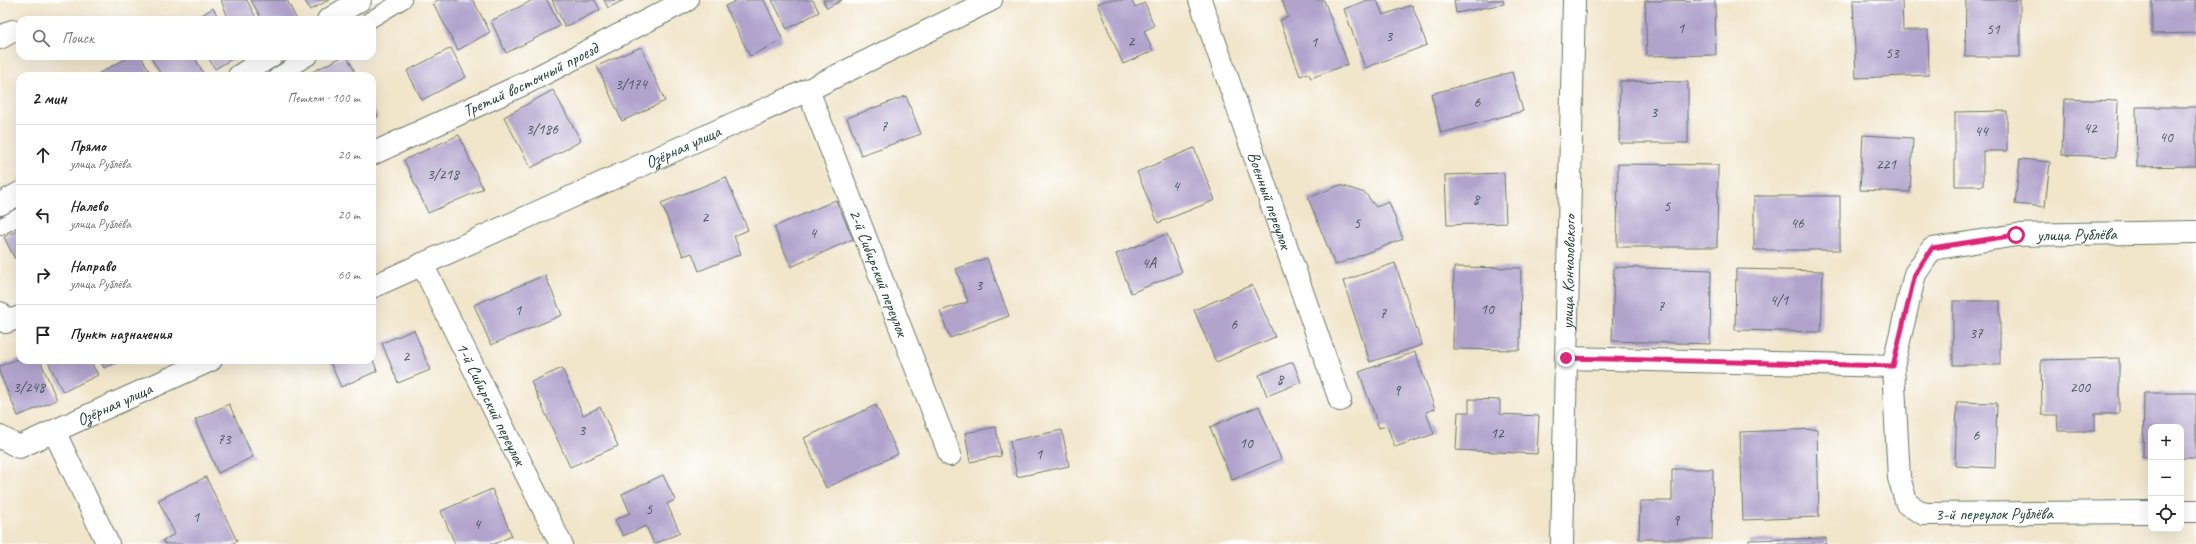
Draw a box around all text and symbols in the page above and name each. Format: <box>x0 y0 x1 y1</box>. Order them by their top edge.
search box <box>16 16 376 60</box>
house number: 1 <box>1678 19 1686 38</box>
house number: 51 <box>1986 20 2001 39</box>
icon: search <box>30 27 52 49</box>
house number: 3 <box>1386 27 1394 46</box>
text: Поиск <box>62 29 94 48</box>
house number: 2 <box>1128 32 1136 51</box>
house number: 1 <box>1311 33 1319 52</box>
street label: Третий восточный проезд <box>460 37 603 122</box>
house number: 53 <box>1885 44 1900 63</box>
house number: 3/174 <box>615 75 648 94</box>
text: 2 мин <box>32 88 67 109</box>
text: Пешком · 100 m <box>287 90 360 106</box>
house number: 6 <box>1474 93 1482 112</box>
house number: 3 <box>1651 103 1659 122</box>
house number: 7 <box>881 117 889 136</box>
house number: 42 <box>2083 119 2098 138</box>
house number: 3/186 <box>526 120 559 139</box>
street label: Озёрная улица <box>642 120 725 173</box>
house number: 44 <box>1974 122 1989 141</box>
house number: 40 <box>2159 128 2174 147</box>
text: Прямо <box>70 137 106 156</box>
icon: ahead <box>32 144 54 166</box>
text: 20 m <box>338 147 360 163</box>
street label: Военный переулок <box>1243 149 1297 253</box>
house number: 221 <box>1876 155 1897 174</box>
text: улица Рублёва <box>70 156 131 172</box>
house number: 3/218 <box>427 165 460 184</box>
house number: 4 <box>1173 177 1181 196</box>
house number: 8 <box>1473 190 1481 209</box>
text: Налево <box>70 197 108 216</box>
house number: 5 <box>1664 197 1672 216</box>
icon: left <box>32 204 54 226</box>
street label: 2-й Сибирский переулок <box>844 206 913 341</box>
text: 20 m <box>338 207 360 223</box>
house number: 2 <box>702 208 710 227</box>
street label: улица Кончаловского <box>1557 212 1580 331</box>
house number: 5 <box>1354 214 1362 233</box>
house number: 46 <box>1790 214 1805 233</box>
text: улица Рублёва <box>70 216 131 232</box>
street label: улица Рублёва <box>2036 223 2119 246</box>
house number: 4 <box>810 224 818 243</box>
route start <box>2007 226 2025 244</box>
house number: 4А <box>1142 254 1158 273</box>
text: Направо <box>70 257 116 276</box>
icon: right <box>32 264 54 286</box>
text: 60 m <box>338 267 360 283</box>
text: улица Рублёва <box>70 276 131 292</box>
house number: 3 <box>976 276 984 295</box>
house number: 4/1 <box>1770 291 1789 310</box>
house number: 7 <box>1658 297 1666 316</box>
house number: 10 <box>1480 300 1495 319</box>
house number: 1 <box>515 301 523 320</box>
house number: 7 <box>1380 304 1388 323</box>
house number: 6 <box>1231 315 1239 334</box>
icon: arrive <box>32 324 54 346</box>
house number: 37 <box>1969 324 1984 343</box>
text: Пункт назначения <box>70 325 172 344</box>
street label: 1-й Сибирский переулок <box>452 339 531 471</box>
house number: 2 <box>403 347 411 366</box>
route end <box>1557 349 1575 367</box>
house number: 8 <box>1277 370 1285 389</box>
house number: 3/248 <box>13 378 46 397</box>
street label: Озёрная улица <box>74 378 156 430</box>
house number: 200 <box>2070 378 2091 397</box>
house number: 9 <box>1394 381 1402 400</box>
house number: 3 <box>579 421 587 440</box>
house number: 12 <box>1490 424 1505 443</box>
map controls <box>2148 424 2184 532</box>
button: + <box>2148 424 2184 460</box>
house number: 6 <box>1973 426 1981 445</box>
house number: 73 <box>217 430 232 449</box>
house number: 10 <box>1239 434 1254 453</box>
house number: 1 <box>1036 445 1044 464</box>
button: − <box>2148 460 2184 496</box>
button: locate <box>2148 496 2184 532</box>
house number: 5 <box>646 500 654 519</box>
street label: 3-й переулок Рублёва <box>1935 503 2054 525</box>
house number: 1 <box>193 508 201 527</box>
house number: 9 <box>1673 511 1681 530</box>
house number: 4 <box>474 515 482 534</box>

